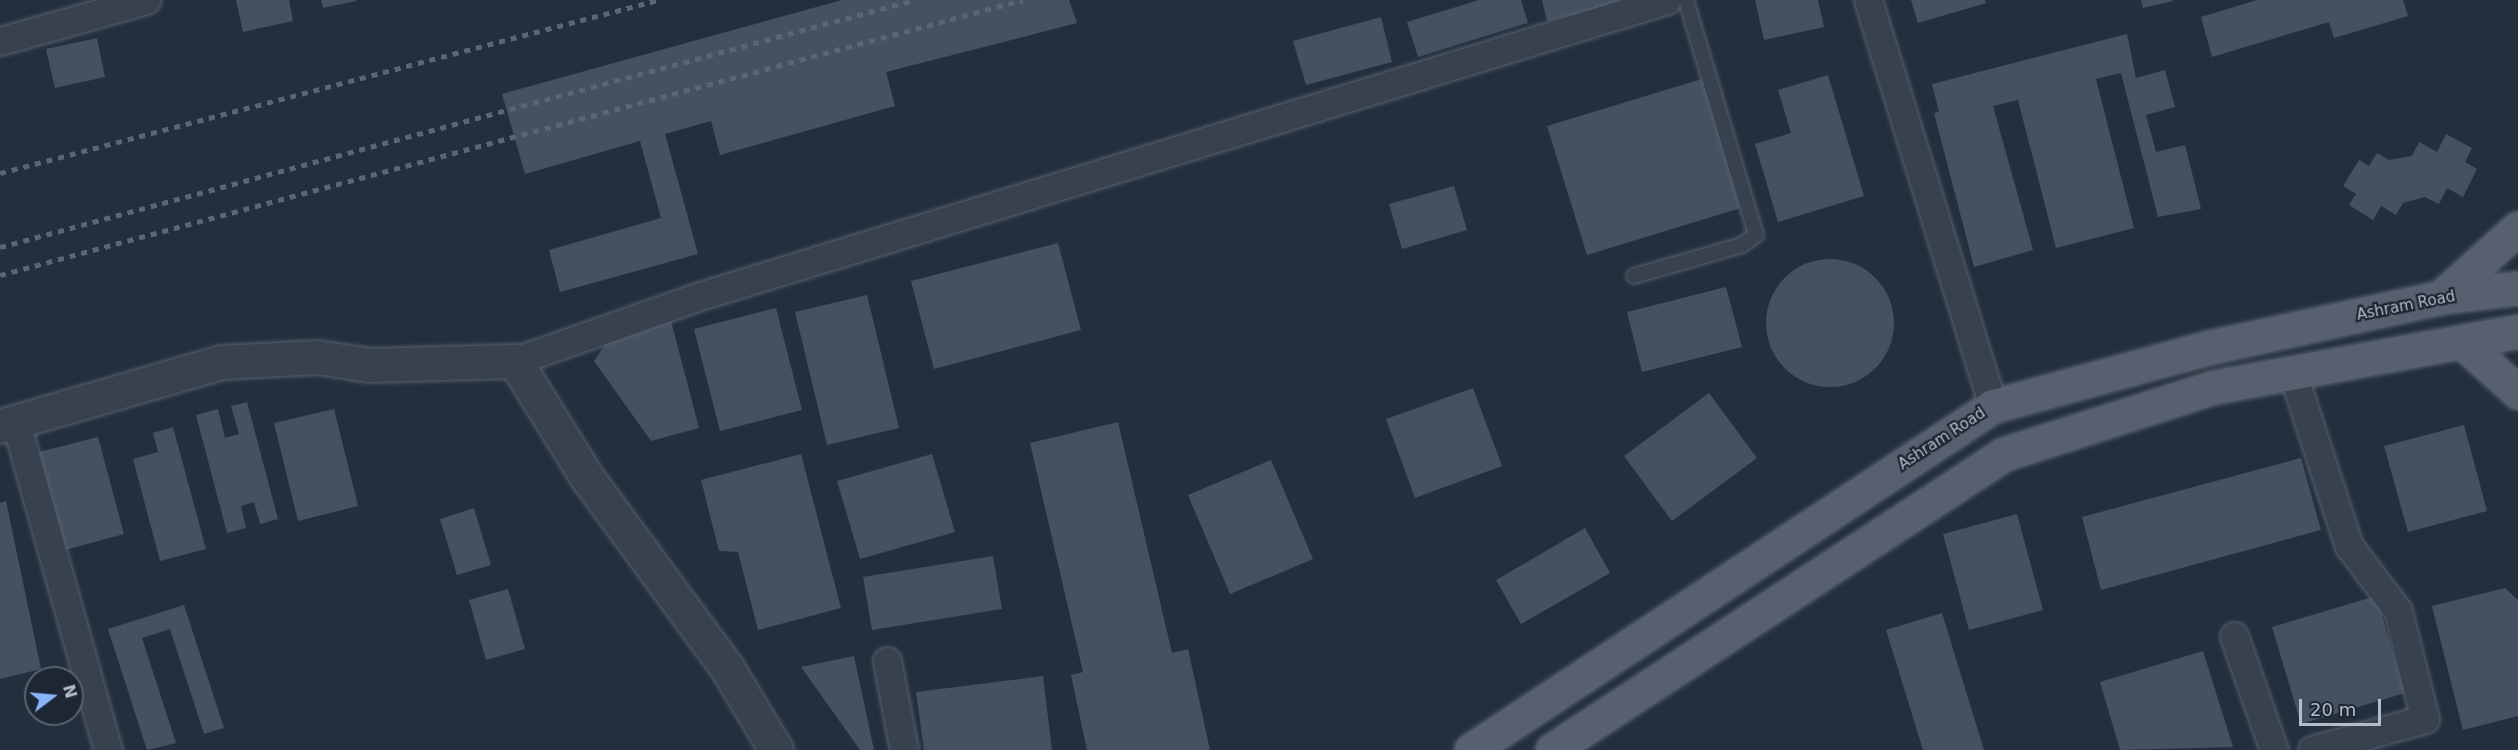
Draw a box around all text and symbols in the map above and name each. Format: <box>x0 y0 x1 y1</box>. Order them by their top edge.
street label: Ashram Road <box>2355 288 2457 324</box>
street label: Ashram Road <box>1895 404 1989 474</box>
north arrow <box>24 666 84 726</box>
text: N <box>59 682 81 700</box>
scale bar <box>2302 687 2384 725</box>
text: 20 m <box>2310 699 2356 720</box>

